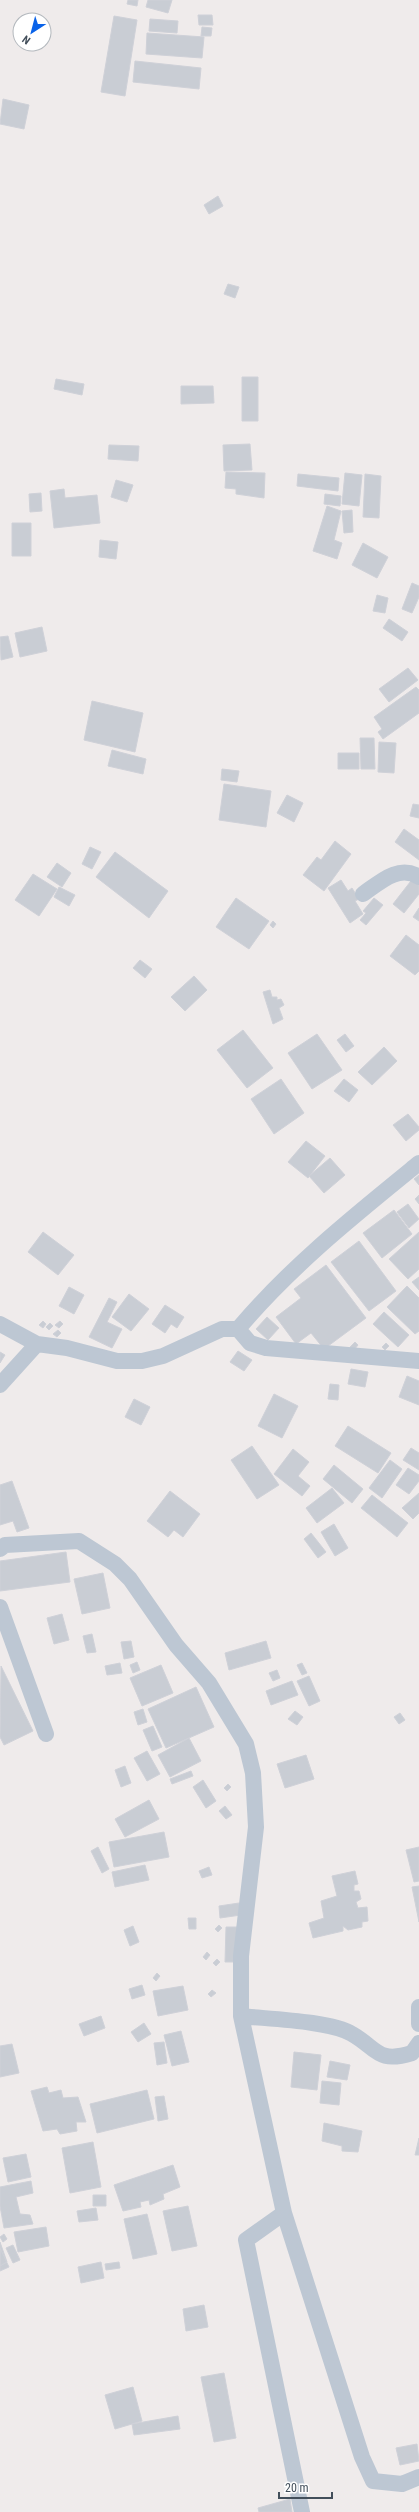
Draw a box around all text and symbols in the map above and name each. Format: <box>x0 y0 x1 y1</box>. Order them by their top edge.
north arrow <box>12 12 52 52</box>
text: N <box>20 32 33 47</box>
scale bar <box>279 2474 332 2500</box>
text: 20 m <box>285 2481 309 2495</box>

